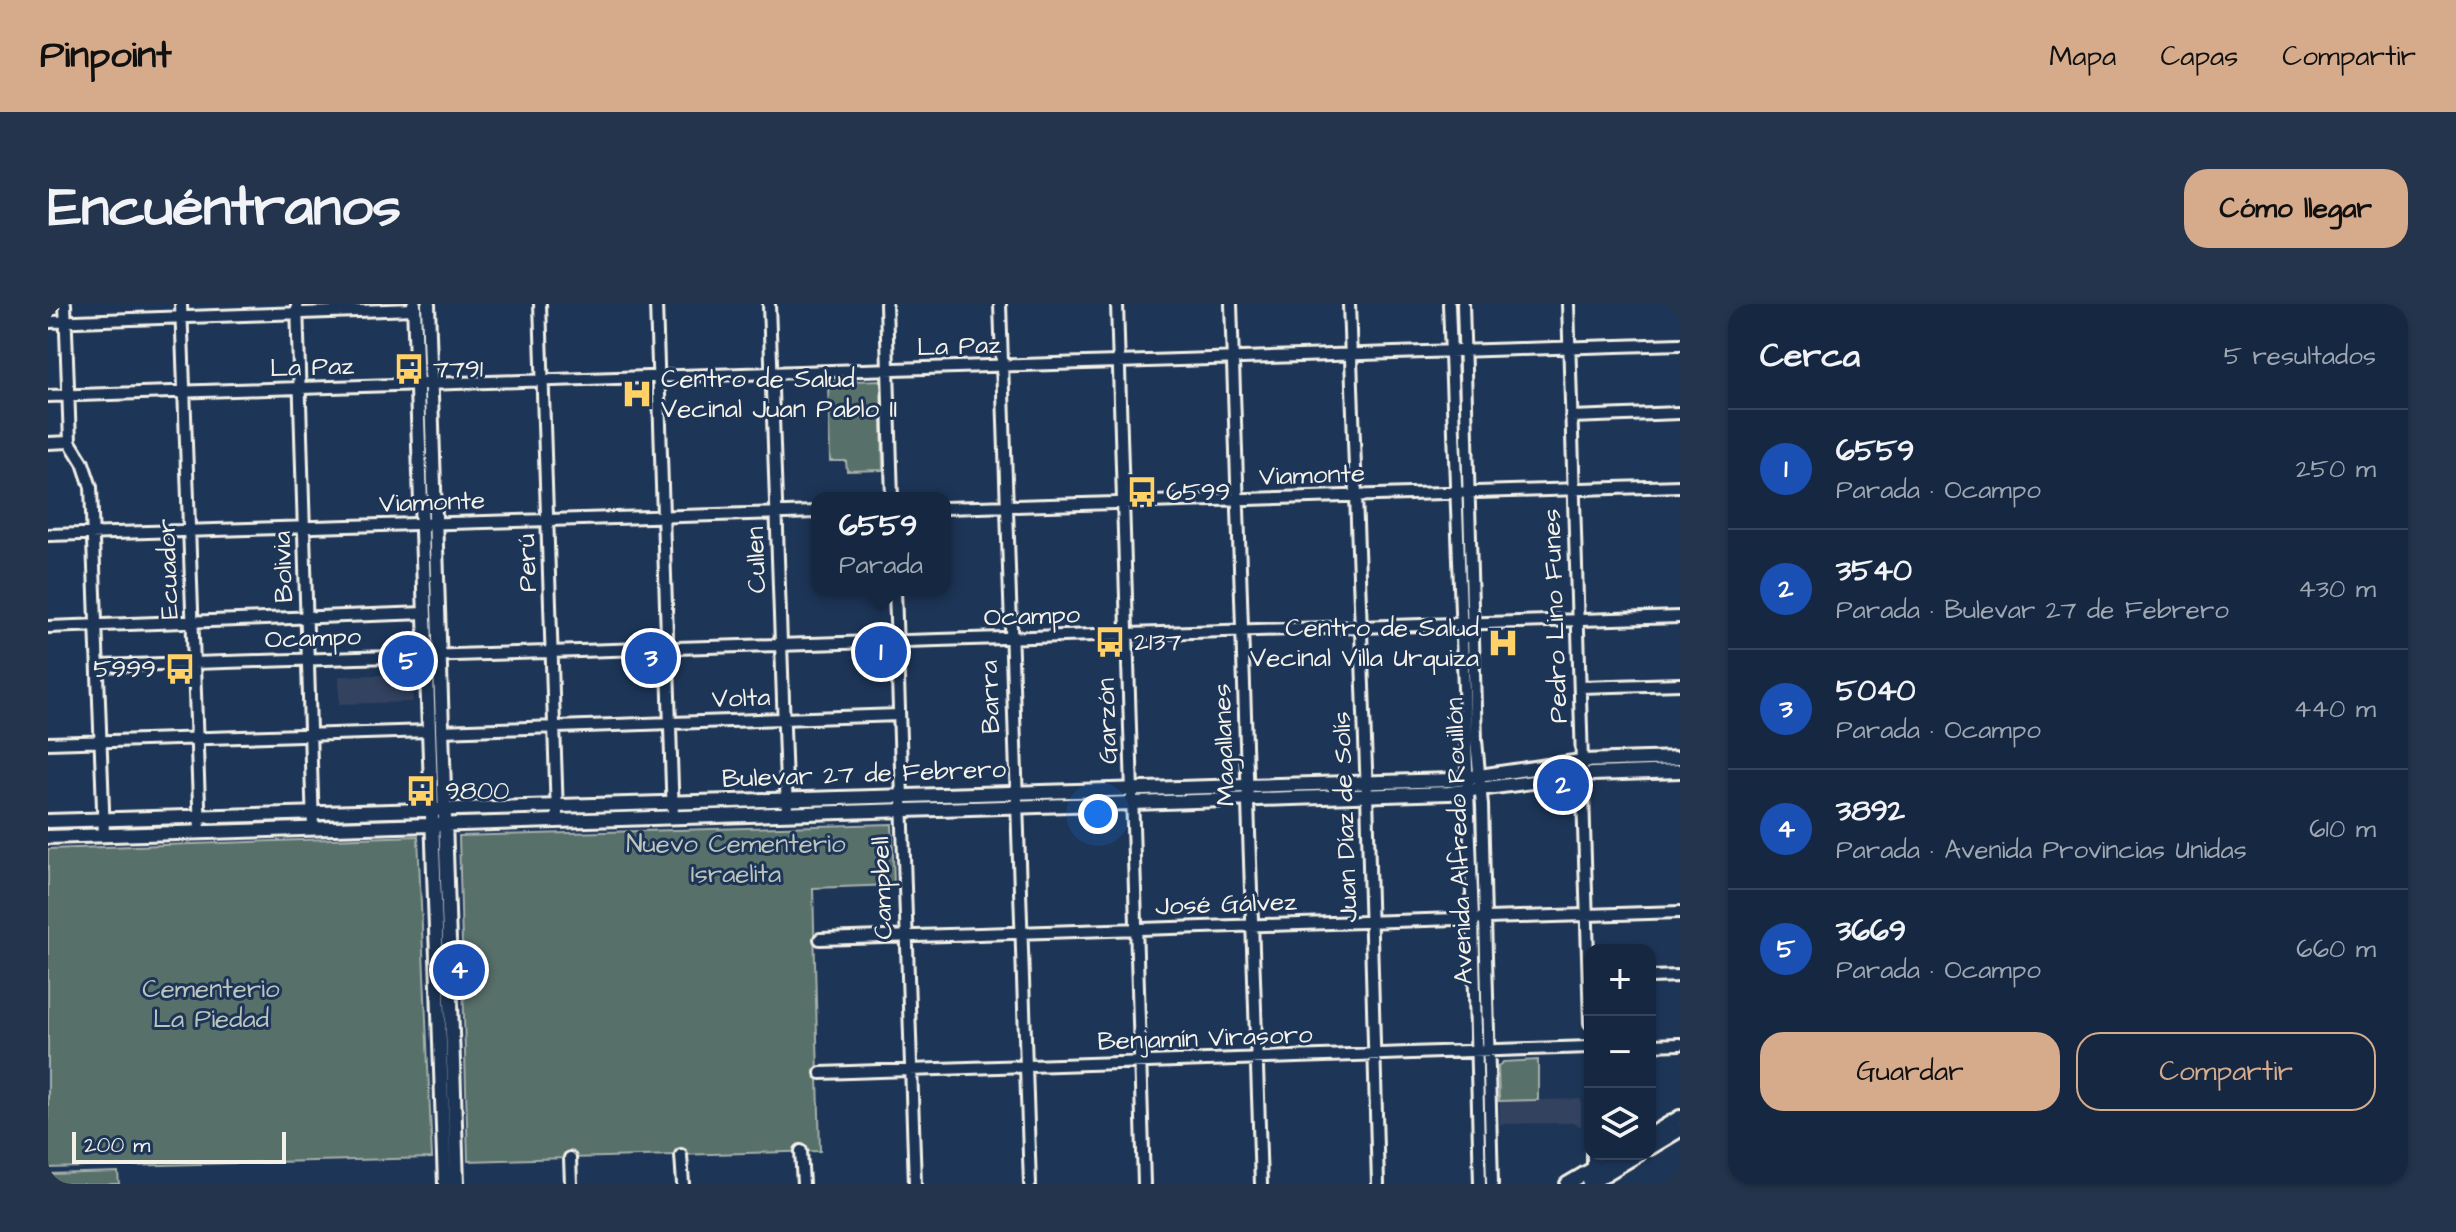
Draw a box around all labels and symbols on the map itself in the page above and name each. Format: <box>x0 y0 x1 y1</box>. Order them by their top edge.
street label: La Paz <box>916 327 1002 365</box>
street label: La Paz <box>269 348 355 386</box>
place label: 7791 <box>433 351 483 387</box>
bus stop icon: 7791 <box>392 352 426 386</box>
place label: Centro de Salud Vecinal Juan Pablo II <box>661 361 898 427</box>
hospital icon: Centro de Salud Vecinal Juan Pablo II <box>620 377 654 411</box>
street label: Viamonte <box>1258 455 1366 495</box>
place label: 6599 <box>1166 474 1230 510</box>
bus stop icon: 6599 <box>1125 475 1159 509</box>
street label: Viamonte <box>378 482 486 522</box>
street label: Pedro Lino Funes <box>1533 508 1577 724</box>
street label: Ecuador <box>148 518 188 620</box>
street label: Cullen <box>737 526 775 594</box>
street label: Bolivia <box>264 531 302 603</box>
street label: Perú <box>508 533 546 593</box>
street label: Ocampo <box>983 596 1081 636</box>
place label: Centro de Salud Vecinal Villa Urquiza <box>1250 610 1479 676</box>
street label: Ocampo <box>264 618 362 658</box>
pin: 1 <box>855 622 907 682</box>
place label: 2137 <box>1134 624 1181 660</box>
bus stop icon: 2137 <box>1093 625 1127 659</box>
hospital icon: Centro de Salud Vecinal Villa Urquiza <box>1486 626 1520 660</box>
pin: 3 <box>625 628 677 688</box>
pin: 5 <box>382 631 434 691</box>
place label: 5999 <box>93 651 156 687</box>
bus stop icon: 5999 <box>163 652 197 686</box>
street label: Barra <box>971 660 1009 734</box>
street label: Garzón <box>1088 677 1126 765</box>
street label: Volta <box>711 679 771 717</box>
street label: Magallanes <box>1204 683 1246 807</box>
street label: Avenida Alfredo Rouillón <box>1436 697 1482 985</box>
street label: Juan Díaz de Solís <box>1323 711 1367 923</box>
street label: Bulevar 27 de Febrero <box>721 751 1007 797</box>
pin: 2 <box>1537 755 1589 815</box>
place label: 9800 <box>445 773 509 809</box>
bus stop icon: 9800 <box>404 774 438 808</box>
your location <box>1078 794 1118 834</box>
park label: Nuevo Cementerio Israelita <box>626 826 846 892</box>
street label: Campbell <box>862 836 902 940</box>
street label: José Gálvez <box>1155 884 1298 924</box>
pin: 4 <box>433 940 485 1000</box>
park label: Cementerio La Piedad <box>142 971 280 1037</box>
street label: Benjamín Virasoro <box>1097 1016 1314 1060</box>
scale bar <box>72 1128 286 1164</box>

